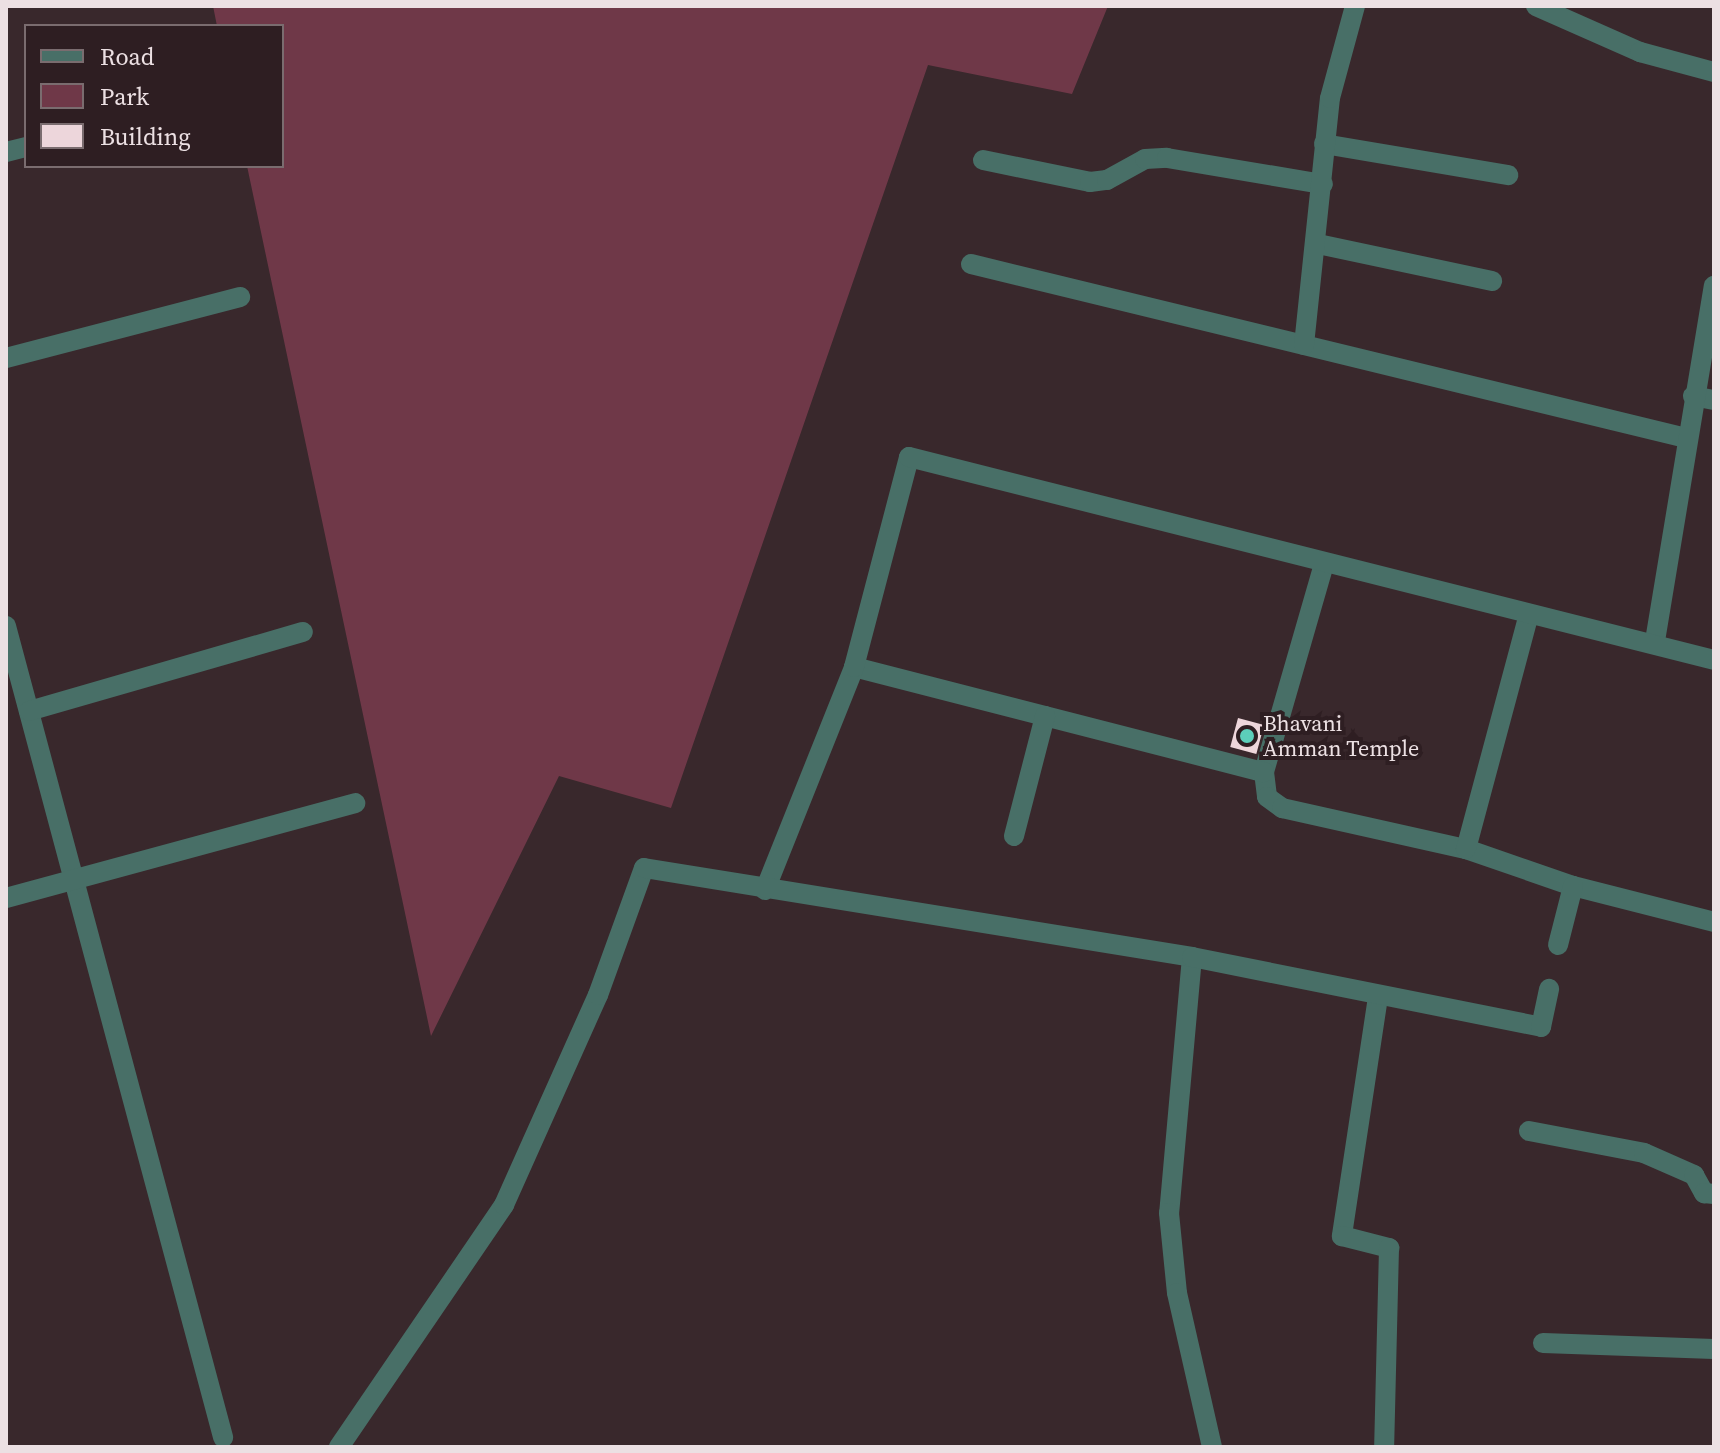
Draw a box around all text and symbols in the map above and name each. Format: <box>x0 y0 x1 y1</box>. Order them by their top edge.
legend <box>24 24 284 168</box>
text: Road <box>100 40 154 73</box>
text: Park <box>100 80 149 113</box>
text: Building <box>100 120 191 153</box>
place label: Bhavani Amman Temple <box>1263 710 1420 762</box>
marker: Bhavani Amman Temple <box>1238 727 1256 745</box>

